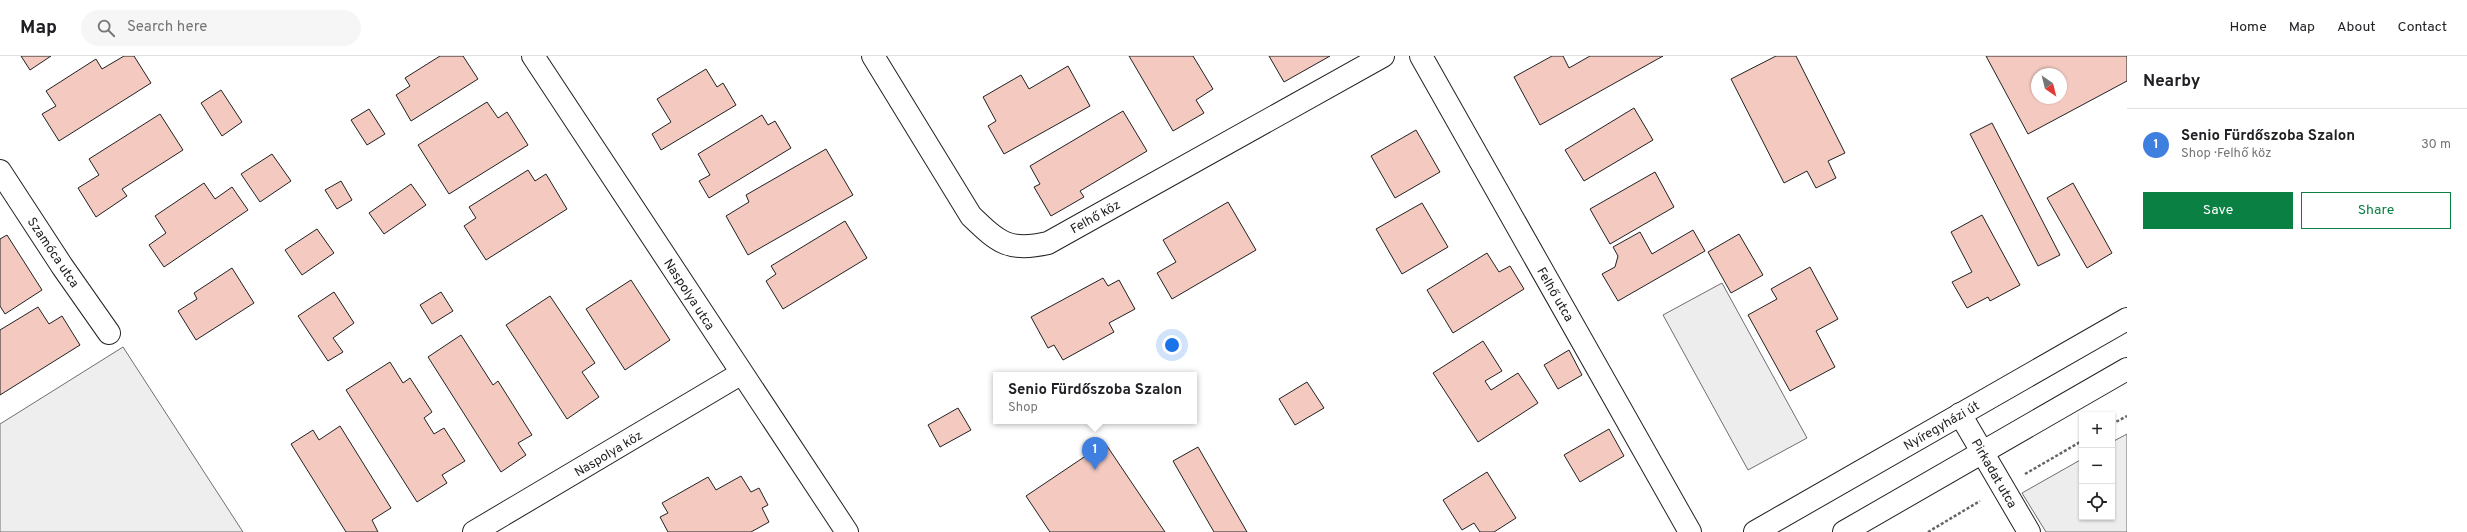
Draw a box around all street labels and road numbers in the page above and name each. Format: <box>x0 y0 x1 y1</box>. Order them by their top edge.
street label: Felhő köz <box>1068 197 1124 238</box>
street label: Szamóca utca <box>23 215 82 291</box>
street label: Naspolya utca <box>659 256 717 334</box>
street label: Felhő utca <box>1532 265 1576 325</box>
street label: Nyíregyházi út <box>1901 399 1983 455</box>
street label: Naspolya köz <box>572 428 646 481</box>
street label: Pirkadat utca <box>1967 437 2020 511</box>

